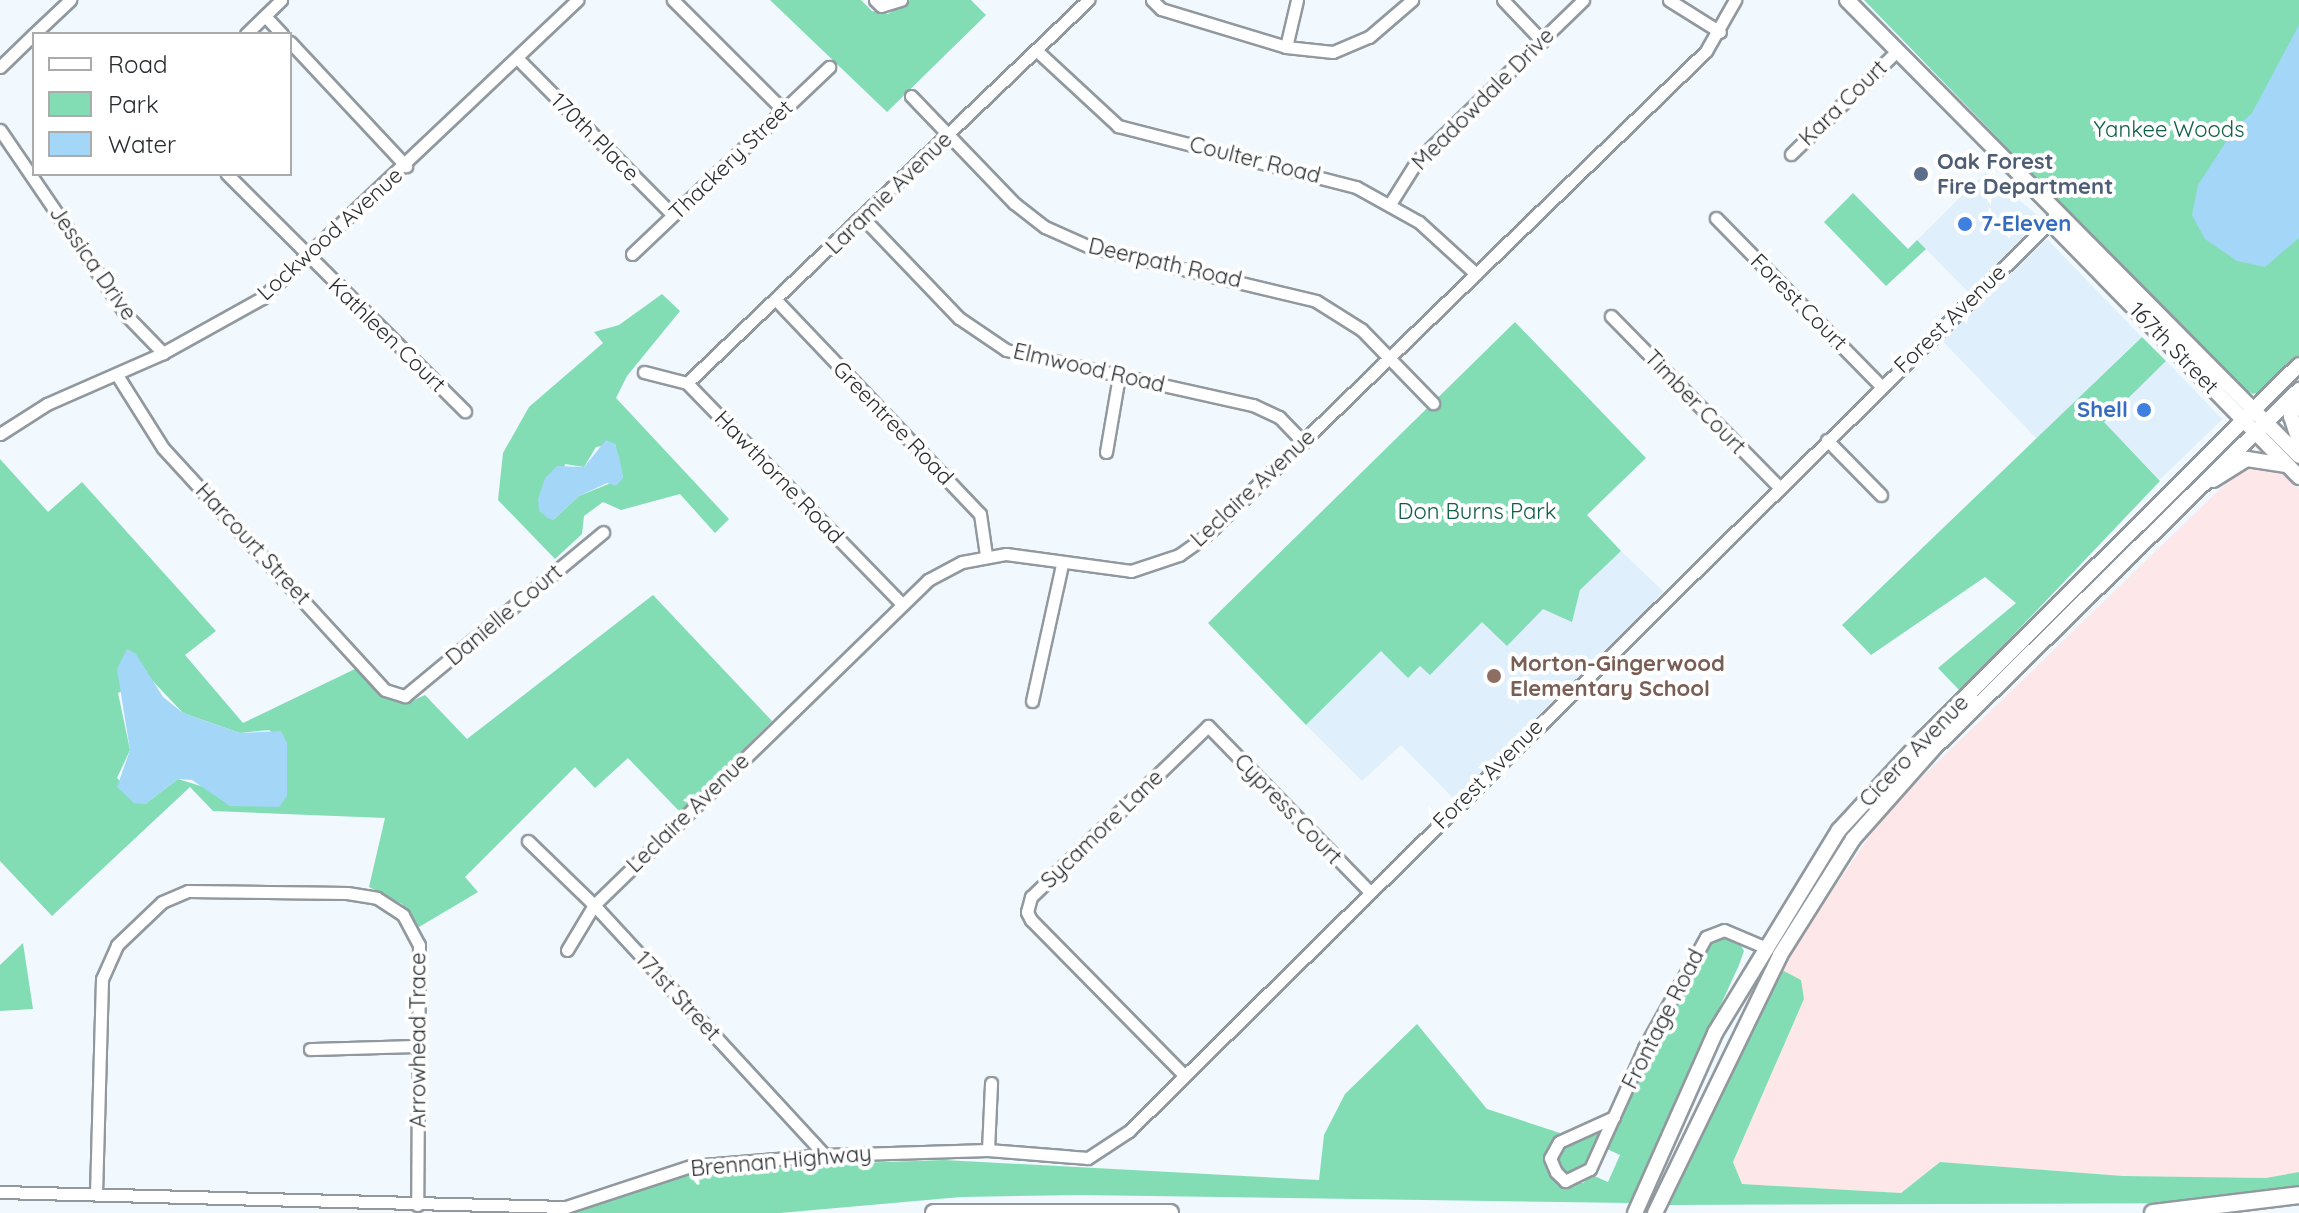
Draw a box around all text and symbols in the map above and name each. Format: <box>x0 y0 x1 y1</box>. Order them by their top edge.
street label: Meadowdale Drive <box>1406 22 1560 176</box>
legend <box>32 32 292 176</box>
text: Road <box>108 49 168 79</box>
street label: Kara Court <box>1794 55 1892 151</box>
street label: 170th Place <box>545 87 645 187</box>
text: Park <box>108 89 159 119</box>
street label: Thackery Street <box>664 94 798 226</box>
park label: Yankee Woods <box>2094 117 2244 143</box>
street label: Laramie Avenue <box>820 126 958 260</box>
text: Water <box>108 129 176 159</box>
street label: Coulter Road <box>1187 131 1323 189</box>
place label: Oak Forest Fire Department <box>1937 148 2113 200</box>
street label: Lockwood Avenue <box>252 162 408 306</box>
marker: Oak Forest Fire Department <box>1912 165 1930 183</box>
street label: Jessica Drive <box>44 201 142 325</box>
place label: 7-Eleven <box>1981 211 2071 237</box>
marker: 7-Eleven <box>1956 215 1974 233</box>
street label: Deerpath Road <box>1086 233 1244 293</box>
street label: Forest Court <box>1745 248 1853 356</box>
street label: Forest Avenue <box>1889 259 2011 379</box>
street label: Kathleen Court <box>323 272 451 398</box>
street label: 167th Street <box>2124 297 2224 399</box>
street label: Elmwood Road <box>1011 338 1167 398</box>
street label: Timber Court <box>1639 344 1751 460</box>
street label: Greentree Road <box>827 356 959 490</box>
place label: Shell <box>2077 397 2128 423</box>
marker: Shell <box>2135 401 2153 419</box>
street label: Hawthorne Road <box>709 405 849 549</box>
street label: Leclaire Avenue <box>1185 424 1321 552</box>
street label: Harcourt Street <box>190 478 316 610</box>
park label: Don Burns Park <box>1398 499 1556 525</box>
street label: Danielle Court <box>441 559 567 671</box>
place label: Morton-Gingerwood Elementary School <box>1510 650 1725 702</box>
marker: Morton-Gingerwood Elementary School <box>1485 667 1503 685</box>
street label: Cicero Avenue <box>1854 690 1974 812</box>
street label: Forest Avenue <box>1427 713 1549 835</box>
street label: Leclaire Avenue <box>621 748 755 878</box>
street label: Cypress Court <box>1229 748 1347 870</box>
street label: Sycamore Lane <box>1035 764 1169 894</box>
street label: Frontage Road <box>1616 945 1710 1093</box>
street label: 171st Street <box>630 946 726 1046</box>
street label: Arrowhead Trace <box>405 952 431 1128</box>
street label: Brennan Highway <box>689 1140 873 1182</box>

